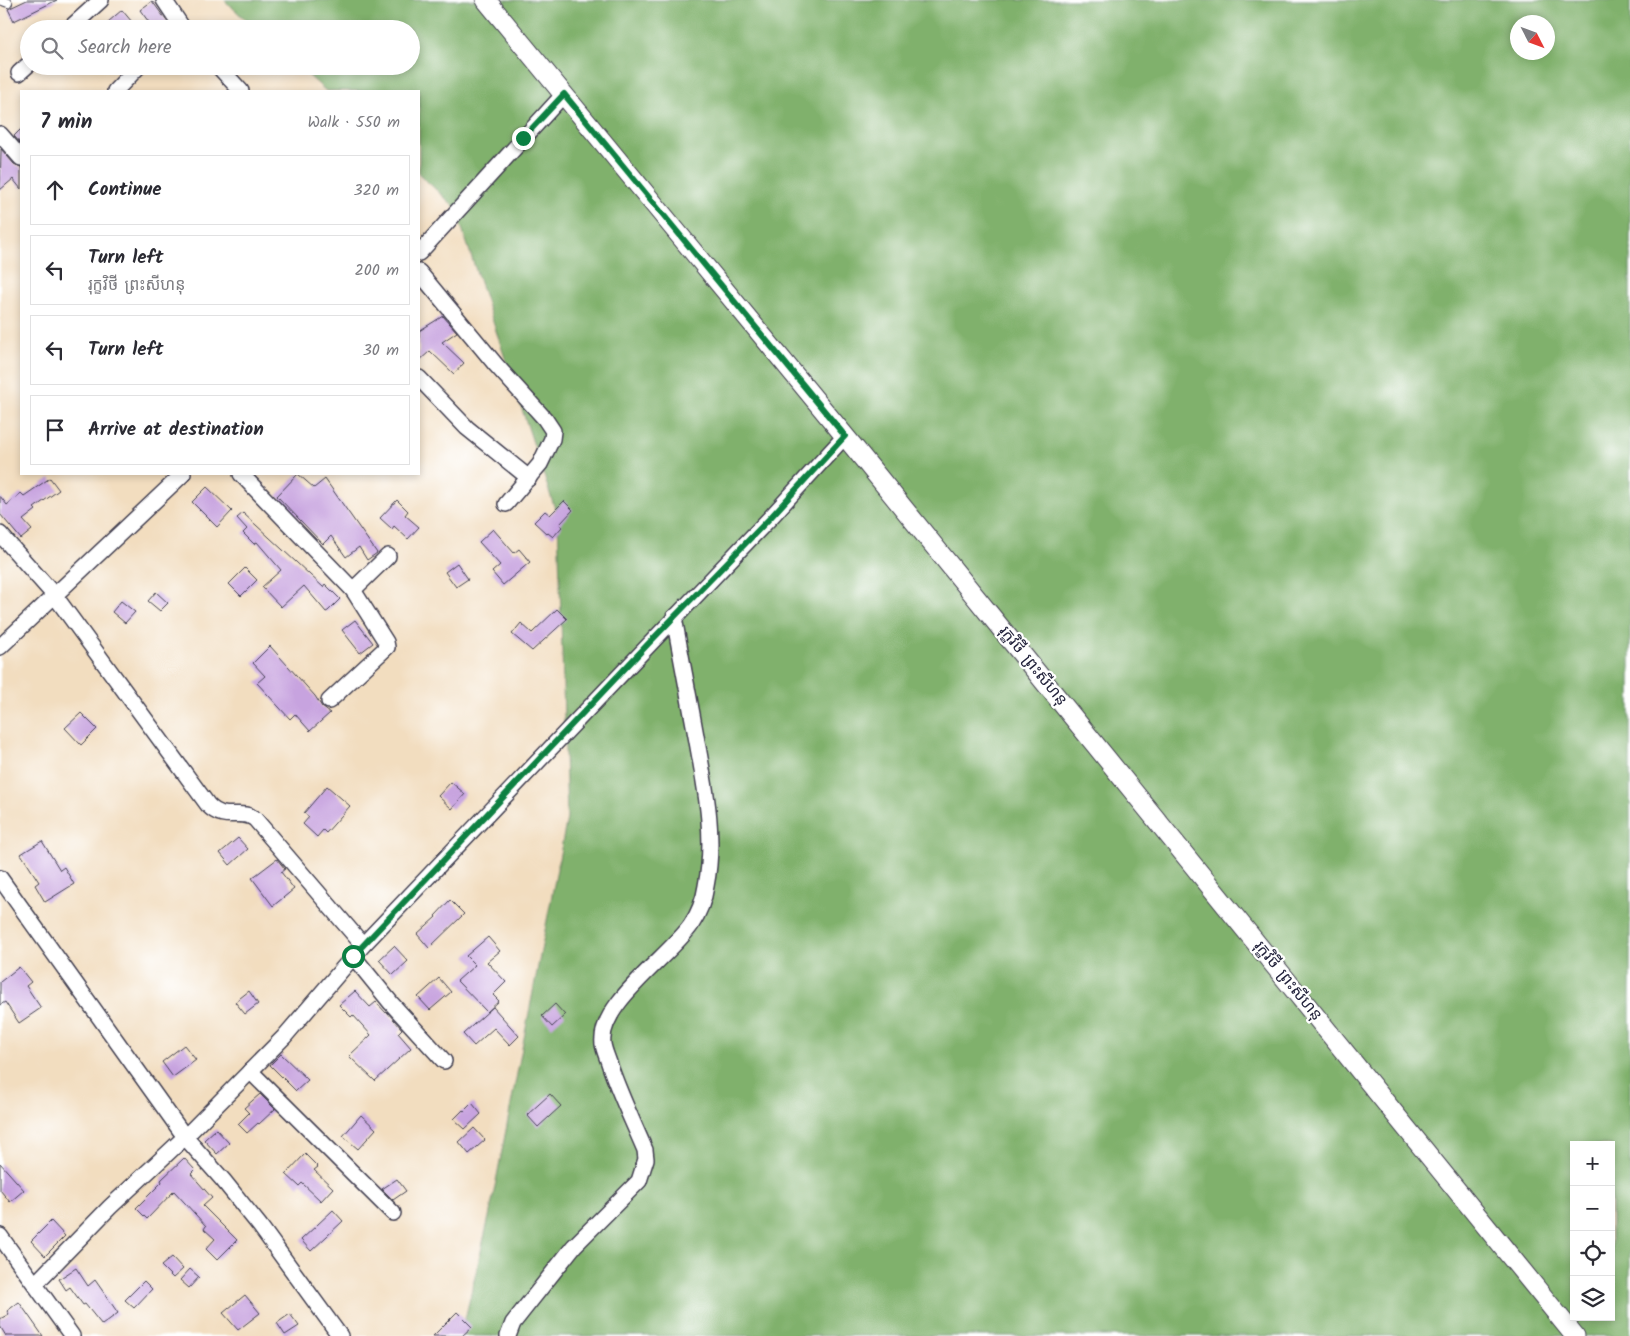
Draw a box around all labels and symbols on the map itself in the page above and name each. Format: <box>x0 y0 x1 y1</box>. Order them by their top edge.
north arrow <box>1510 15 1555 60</box>
route end <box>512 127 535 150</box>
street label: រុក្ខវិថី ព្រះសីហនុ <box>993 620 1073 712</box>
street label: រុក្ខវិថី ព្រះសីហនុ <box>1248 935 1328 1027</box>
route start <box>342 945 365 968</box>

